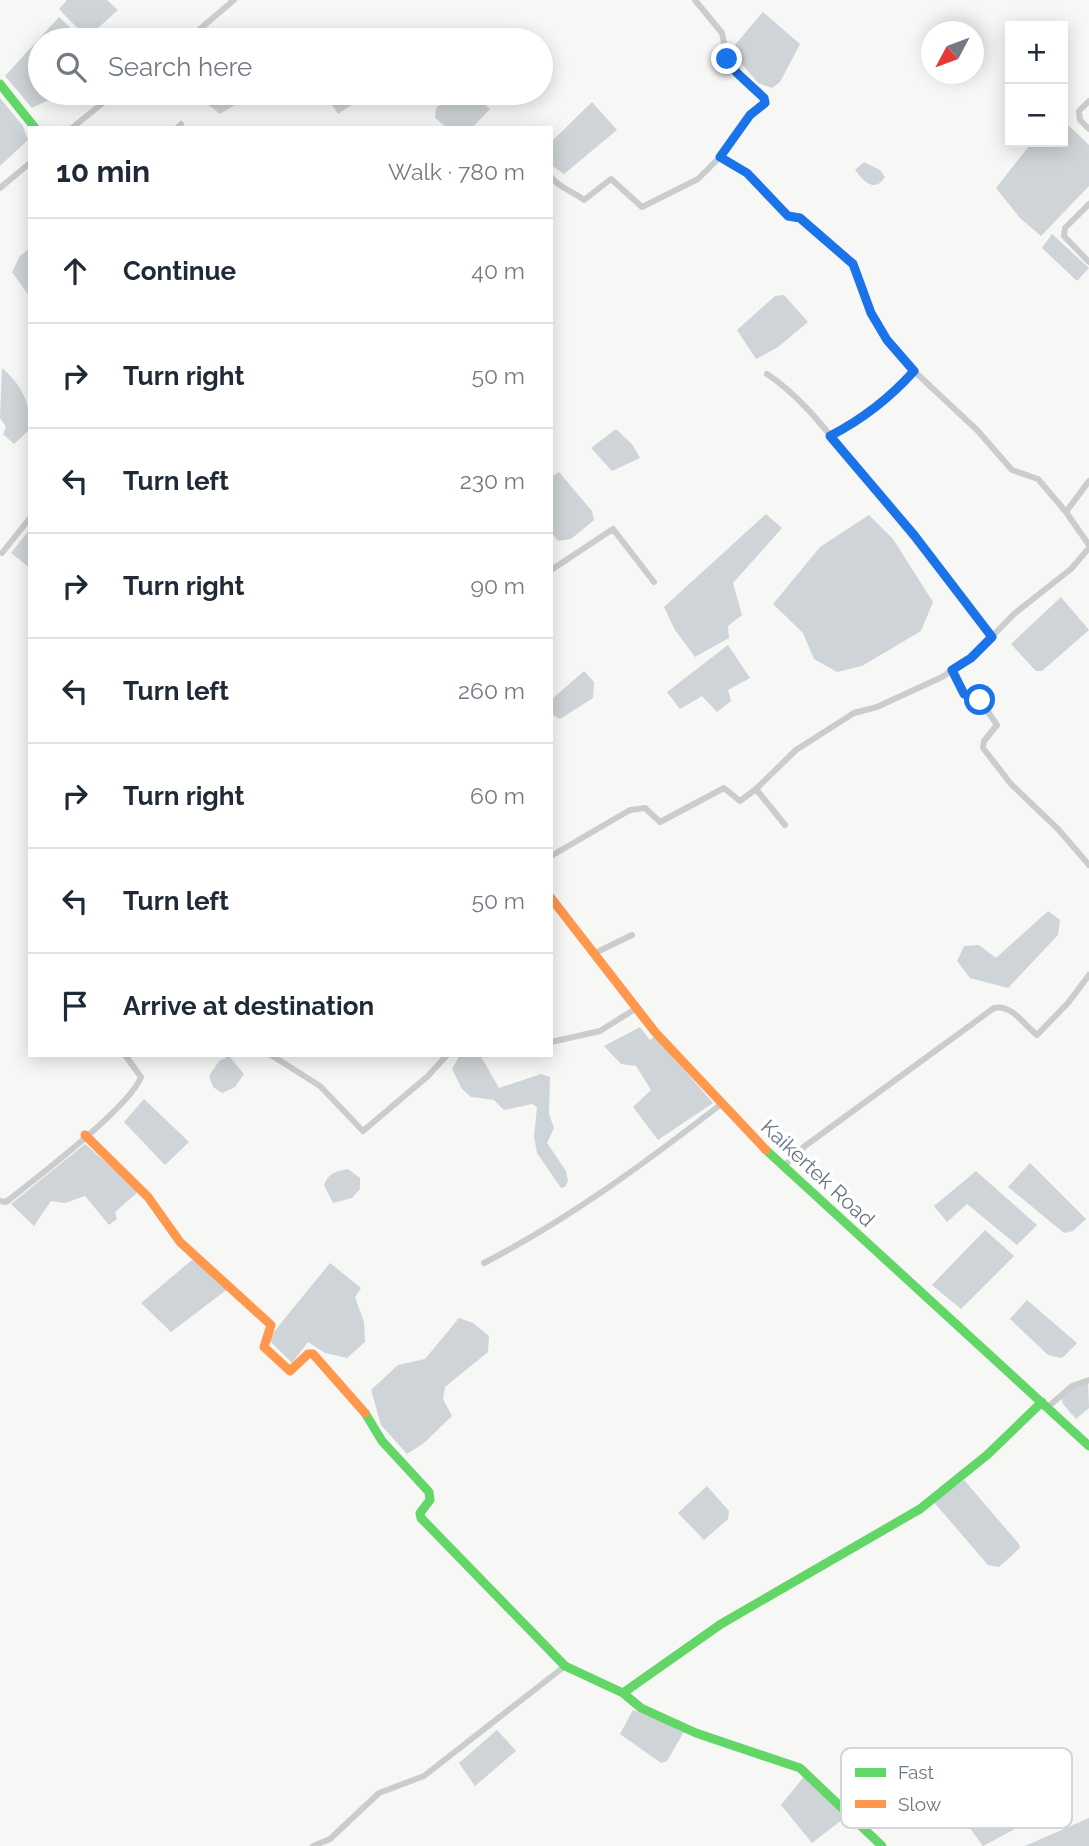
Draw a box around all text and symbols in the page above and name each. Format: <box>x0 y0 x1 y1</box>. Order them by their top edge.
north arrow <box>921 21 984 84</box>
map controls <box>1005 21 1068 147</box>
button: + <box>1005 21 1068 84</box>
search box <box>28 28 553 105</box>
route end <box>711 43 742 74</box>
icon: search <box>52 48 90 86</box>
text: Search here <box>108 52 252 82</box>
button: − <box>1005 84 1068 147</box>
text: 10 min <box>56 154 150 189</box>
text: Walk · 780 m <box>388 158 525 185</box>
icon: ahead <box>56 252 94 290</box>
text: Continue <box>123 256 236 286</box>
text: 40 m <box>471 257 525 284</box>
icon: right <box>56 357 94 395</box>
text: Turn right <box>123 361 244 391</box>
text: 50 m <box>471 362 525 389</box>
icon: left <box>56 462 94 500</box>
text: Turn left <box>123 466 229 496</box>
text: 230 m <box>460 467 525 494</box>
icon: right <box>56 567 94 605</box>
text: Turn right <box>123 571 244 601</box>
text: 90 m <box>470 572 525 599</box>
icon: left <box>56 672 94 710</box>
text: Turn left <box>123 676 229 706</box>
text: 260 m <box>458 677 525 704</box>
route start <box>964 684 995 715</box>
icon: right <box>56 777 94 815</box>
text: Turn right <box>123 781 244 811</box>
text: 60 m <box>470 782 525 809</box>
icon: left <box>56 882 94 920</box>
text: Turn left <box>123 886 229 916</box>
text: 50 m <box>471 887 525 914</box>
icon: arrive <box>56 987 94 1025</box>
text: Arrive at destination <box>123 991 374 1021</box>
street label: Kaikertek Road <box>756 1114 880 1232</box>
legend <box>841 1748 1072 1828</box>
text: Fast <box>898 1761 934 1783</box>
text: Slow <box>898 1793 942 1815</box>

